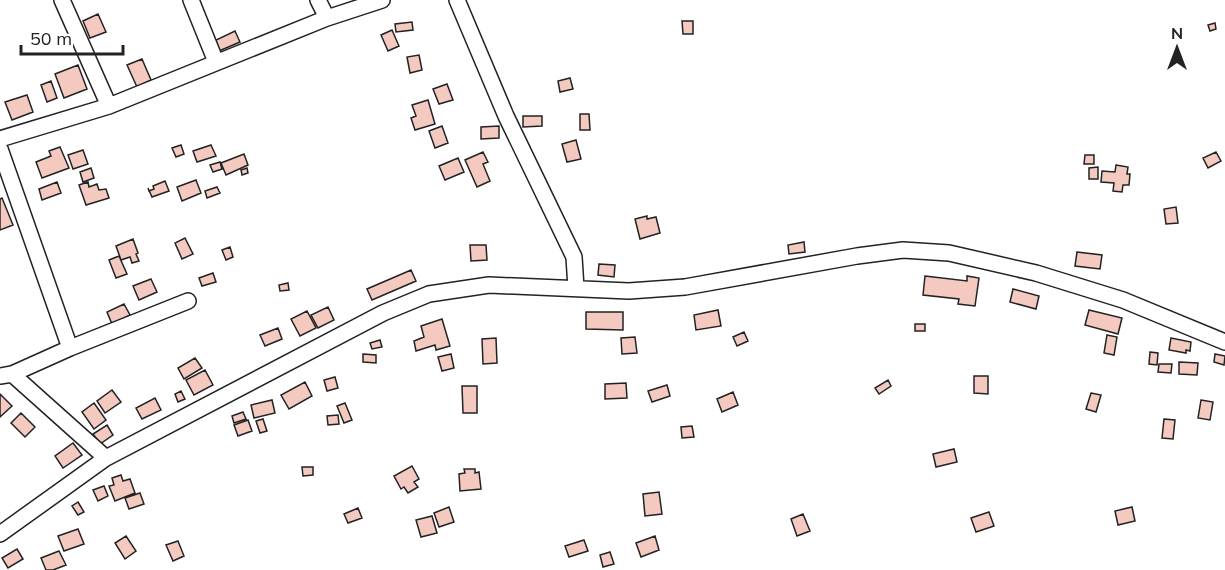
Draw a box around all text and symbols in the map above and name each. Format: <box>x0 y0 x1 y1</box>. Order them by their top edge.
scale bar <box>21 18 123 56</box>
north arrow <box>1147 18 1207 78</box>
text: N <box>1171 23 1183 43</box>
text: 50 m <box>30 27 72 50</box>

